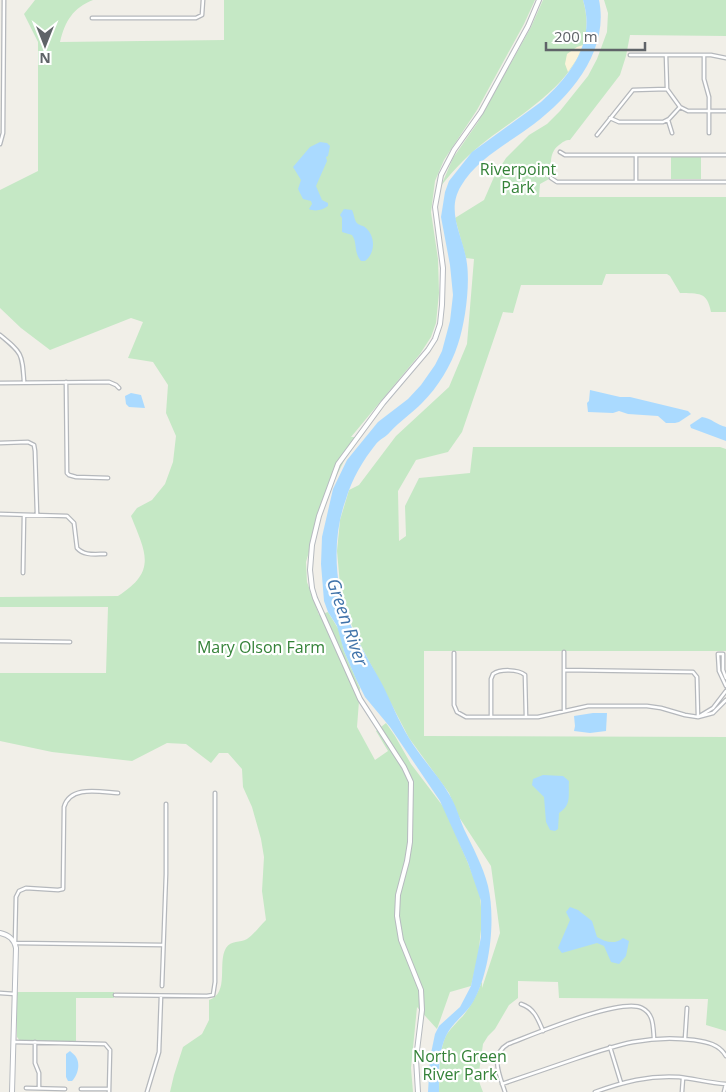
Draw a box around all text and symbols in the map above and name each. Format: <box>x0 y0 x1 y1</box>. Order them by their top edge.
north arrow <box>20 20 70 70</box>
scale bar <box>546 20 645 52</box>
text: 200 m <box>554 26 598 46</box>
text: N <box>39 49 51 68</box>
park label: Riverpoint Park <box>480 158 556 198</box>
water label: Green River <box>322 575 375 670</box>
park label: Mary Olson Farm <box>197 636 325 658</box>
park label: North Green River Park <box>413 1045 507 1085</box>

